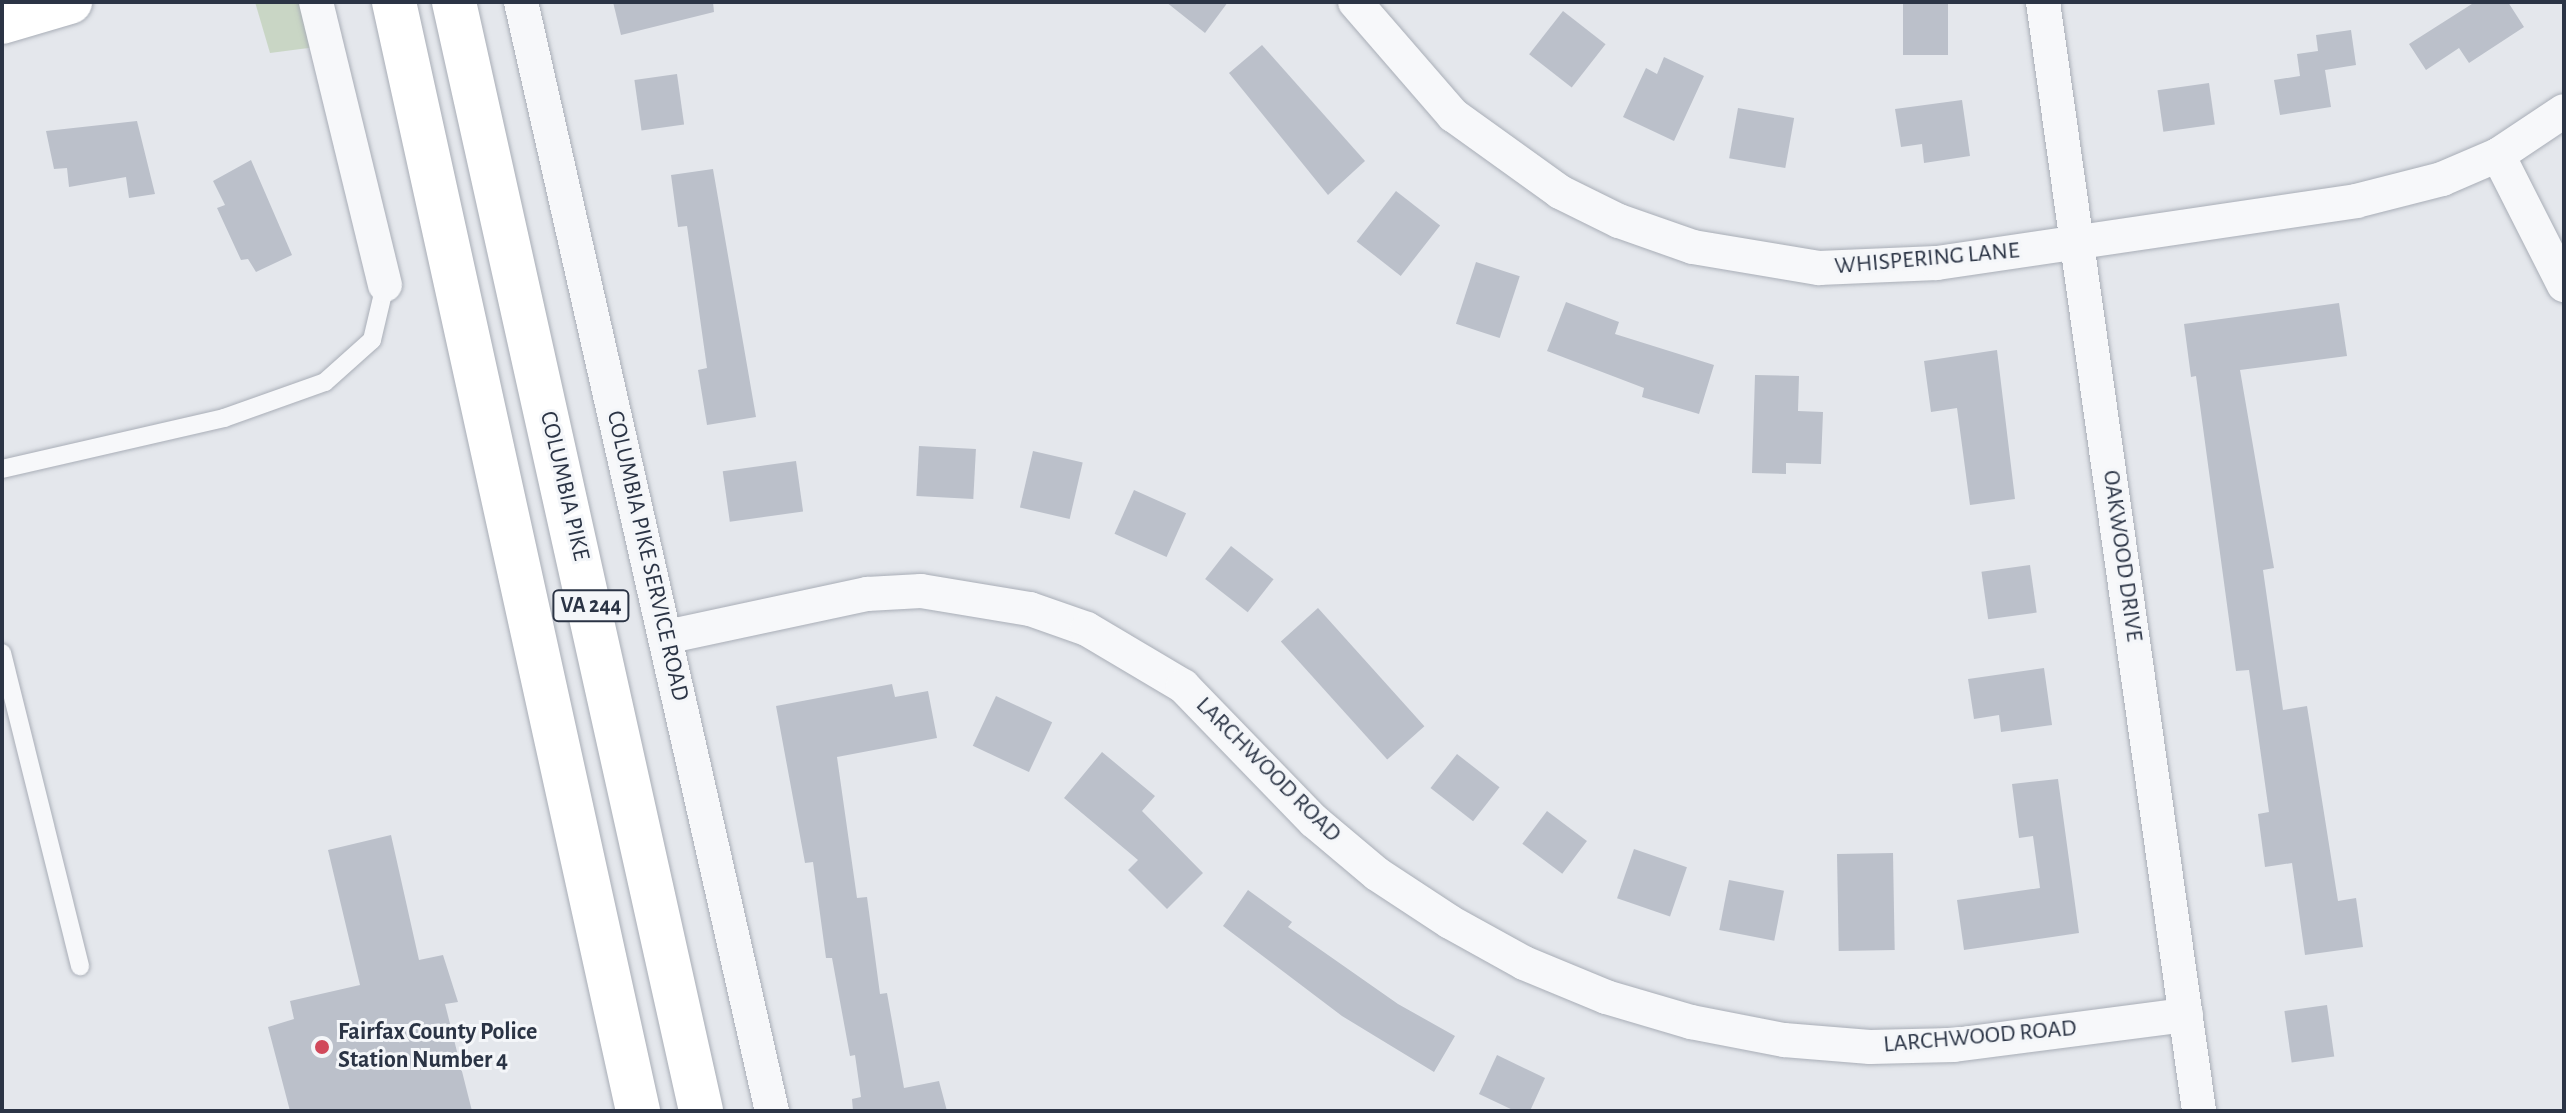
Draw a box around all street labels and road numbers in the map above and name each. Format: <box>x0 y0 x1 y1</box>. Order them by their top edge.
street label: WHISPERING LANE <box>1833 237 2021 281</box>
street label: COLUMBIA PIKE SERVICE ROAD <box>600 408 694 704</box>
street label: COLUMBIA PIKE <box>533 409 595 563</box>
street label: OAKWOOD DRIVE <box>2096 468 2148 644</box>
road number: VA 244 <box>551 588 631 624</box>
street label: LARCHWOOD ROAD <box>1189 691 1347 849</box>
street label: LARCHWOOD ROAD <box>1882 1014 2078 1060</box>

